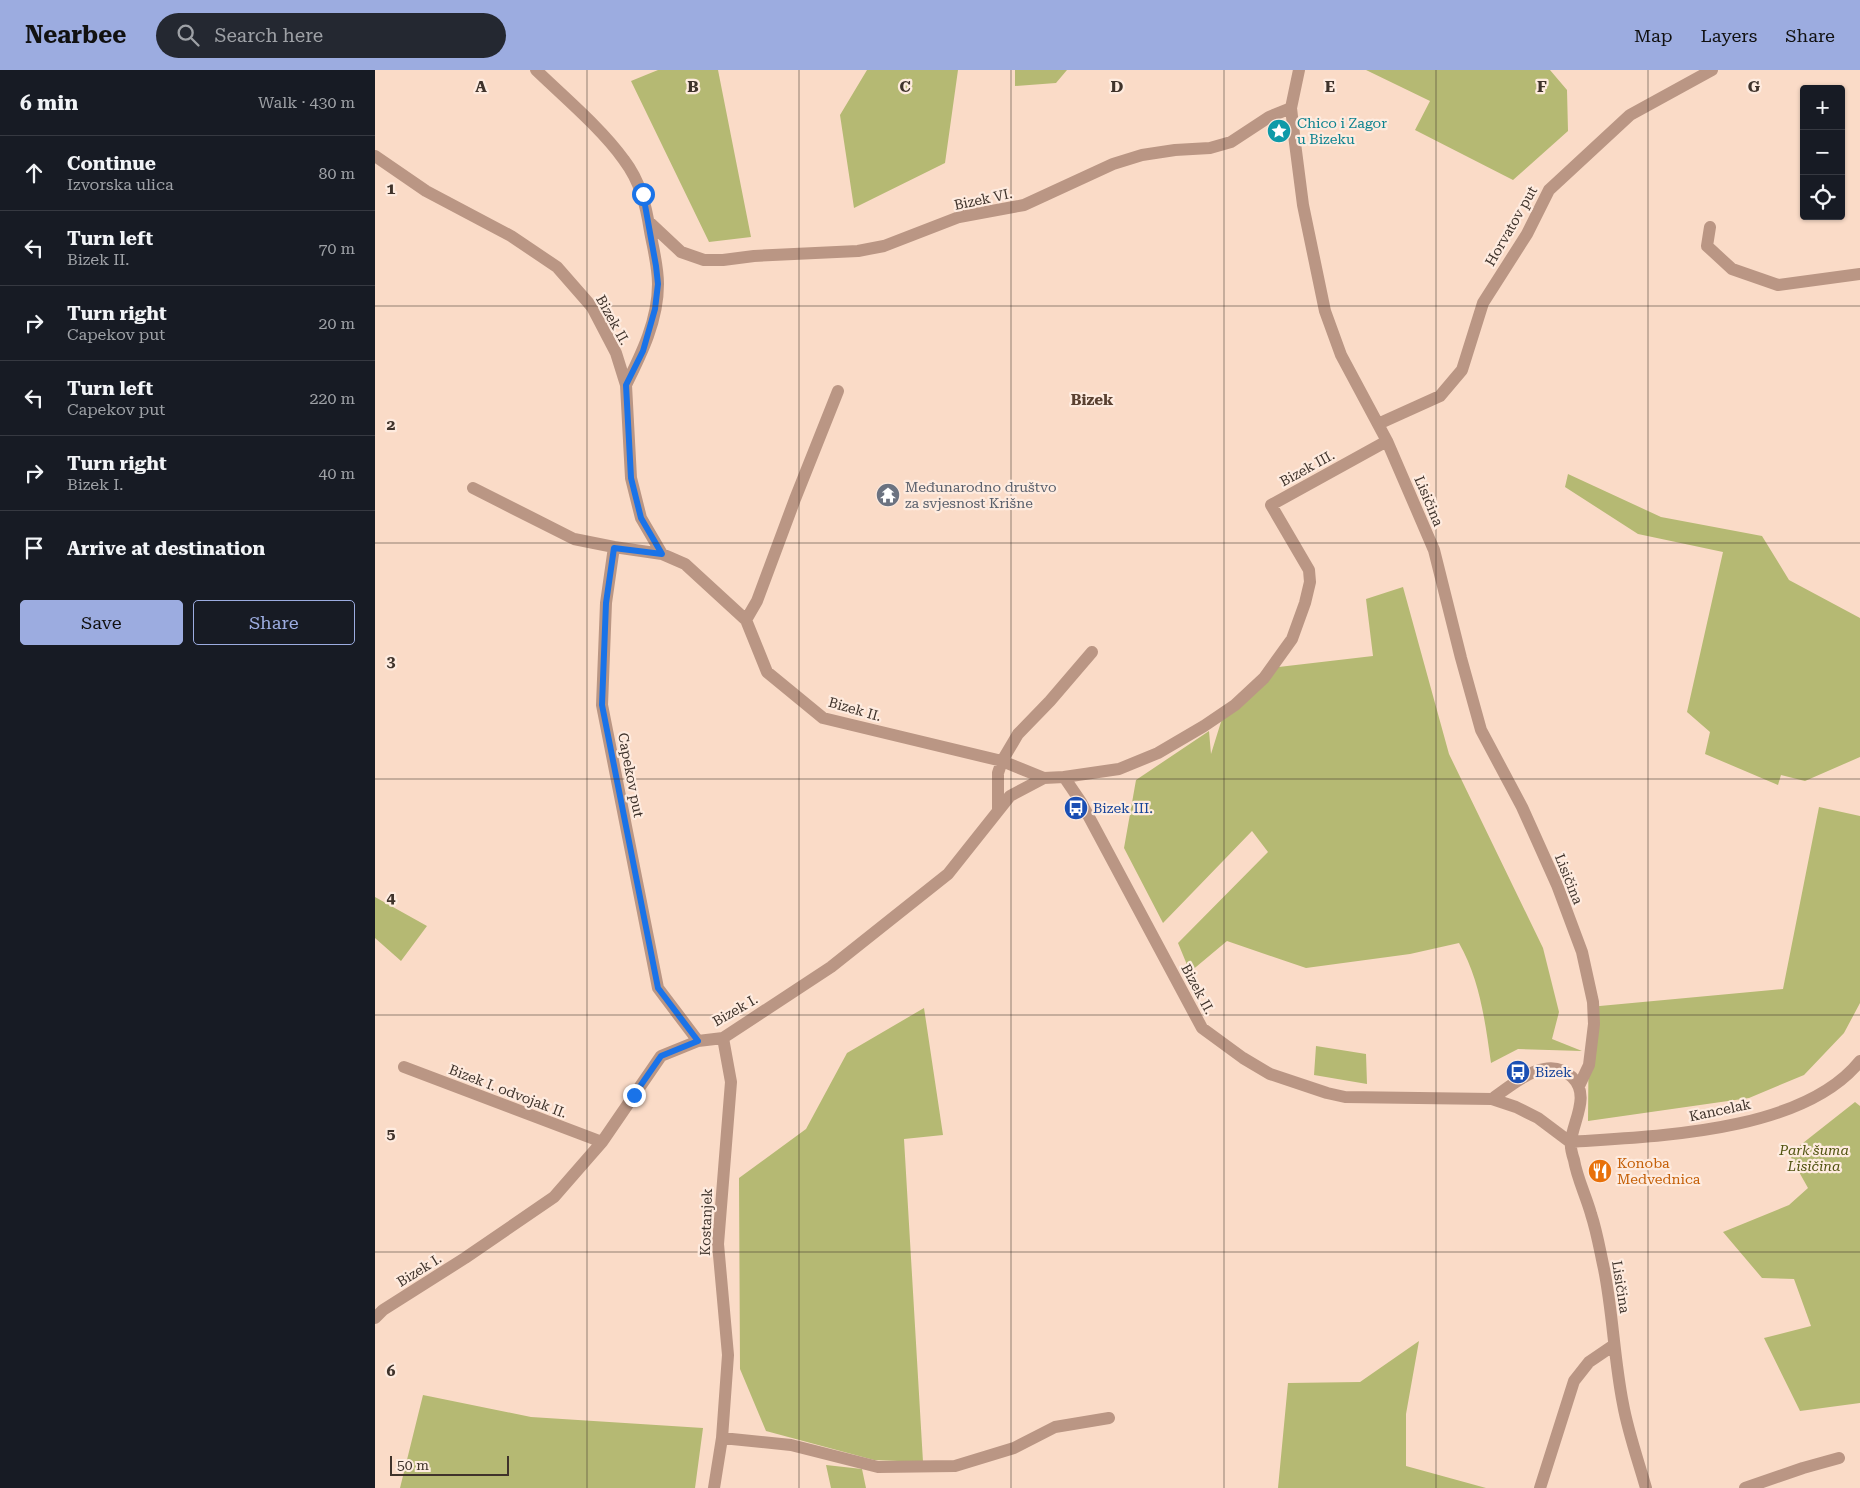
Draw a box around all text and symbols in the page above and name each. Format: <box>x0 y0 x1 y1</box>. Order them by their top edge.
search box <box>156 13 506 58</box>
text: Nearbee <box>25 21 126 49</box>
icon: search <box>174 21 202 49</box>
text: Search here <box>214 24 323 47</box>
text: Map <box>1634 25 1673 46</box>
text: Layers <box>1701 25 1757 46</box>
text: Share <box>1785 25 1835 46</box>
text: A <box>475 77 487 96</box>
text: B <box>687 77 699 96</box>
text: C <box>899 77 911 96</box>
text: D <box>1111 77 1124 96</box>
text: E <box>1325 77 1335 96</box>
text: F <box>1537 77 1547 96</box>
text: G <box>1748 77 1761 96</box>
map controls <box>1800 85 1845 220</box>
button: + <box>1800 85 1845 130</box>
text: 6 min <box>20 91 78 115</box>
text: Walk · 430 m <box>258 93 355 112</box>
place label: Chico i Zagor u Bizeku <box>1297 115 1387 147</box>
place icon: Chico i Zagor u Bizeku <box>1266 118 1292 144</box>
button: − <box>1800 130 1845 175</box>
text: Continue <box>67 152 156 175</box>
icon: ahead <box>20 159 48 187</box>
text: 80 m <box>318 164 355 183</box>
text: Izvorska ulica <box>67 175 174 194</box>
button: locate <box>1800 175 1845 220</box>
text: 1 <box>387 179 396 198</box>
route start <box>632 183 655 206</box>
street label: Horvatov put <box>1482 183 1540 269</box>
street label: Bizek VI. <box>952 185 1014 213</box>
text: Turn left <box>67 227 153 250</box>
icon: left <box>20 234 48 262</box>
text: 70 m <box>318 239 355 258</box>
text: Bizek II. <box>67 250 129 269</box>
street label: Bizek II. <box>593 292 633 348</box>
text: Turn right <box>67 302 167 325</box>
icon: right <box>20 309 48 337</box>
text: 20 m <box>318 314 355 333</box>
text: Capekov put <box>67 325 165 344</box>
text: Turn left <box>67 377 153 400</box>
icon: left <box>20 384 48 412</box>
text: 220 m <box>309 389 355 408</box>
district label: Bizek <box>1071 391 1114 409</box>
text: Capekov put <box>67 400 165 419</box>
text: 2 <box>387 415 396 434</box>
street label: Bizek III. <box>1277 447 1337 489</box>
text: Turn right <box>67 452 167 475</box>
icon: right <box>20 459 48 487</box>
text: 40 m <box>318 464 355 483</box>
street label: Lisičina <box>1411 473 1447 529</box>
text: Bizek I. <box>67 475 123 494</box>
place label: Međunarodno društvo za svjesnost Krišne <box>905 479 1057 511</box>
temple icon: Međunarodno društvo za svjesnost Krišne <box>875 482 901 508</box>
icon: arrive <box>20 534 48 562</box>
text: Arrive at destination <box>67 537 265 560</box>
button: Save <box>20 600 183 645</box>
button: Share <box>193 600 355 645</box>
text: 3 <box>387 652 396 671</box>
street label: Bizek II. <box>827 694 883 724</box>
street label: Capekov put <box>615 731 647 819</box>
bus stop icon: Bizek III. <box>1063 795 1089 821</box>
place label: Bizek III. <box>1093 800 1153 816</box>
street label: Lisičina <box>1552 851 1587 907</box>
text: 4 <box>387 888 396 907</box>
street label: Bizek II. <box>1178 961 1218 1017</box>
street label: Bizek I. <box>710 991 760 1029</box>
bus stop icon: Bizek <box>1505 1059 1531 1085</box>
street label: Bizek I. odvojak II. <box>447 1061 569 1121</box>
place label: Bizek <box>1535 1064 1572 1080</box>
route end <box>623 1084 646 1107</box>
street label: Kancelak <box>1688 1096 1752 1124</box>
text: 5 <box>387 1124 396 1143</box>
park label: Park šuma Lisičina <box>1778 1142 1849 1174</box>
place label: Konoba Medvednica <box>1617 1155 1701 1187</box>
restaurant icon: Konoba Medvednica <box>1587 1158 1613 1184</box>
street label: Kostanjek <box>697 1188 715 1256</box>
street label: Bizek I. <box>394 1250 444 1290</box>
street label: Lisičina <box>1609 1259 1633 1315</box>
text: 6 <box>387 1361 396 1380</box>
scale bar <box>390 1453 509 1476</box>
text: 50 m <box>397 1457 429 1473</box>

